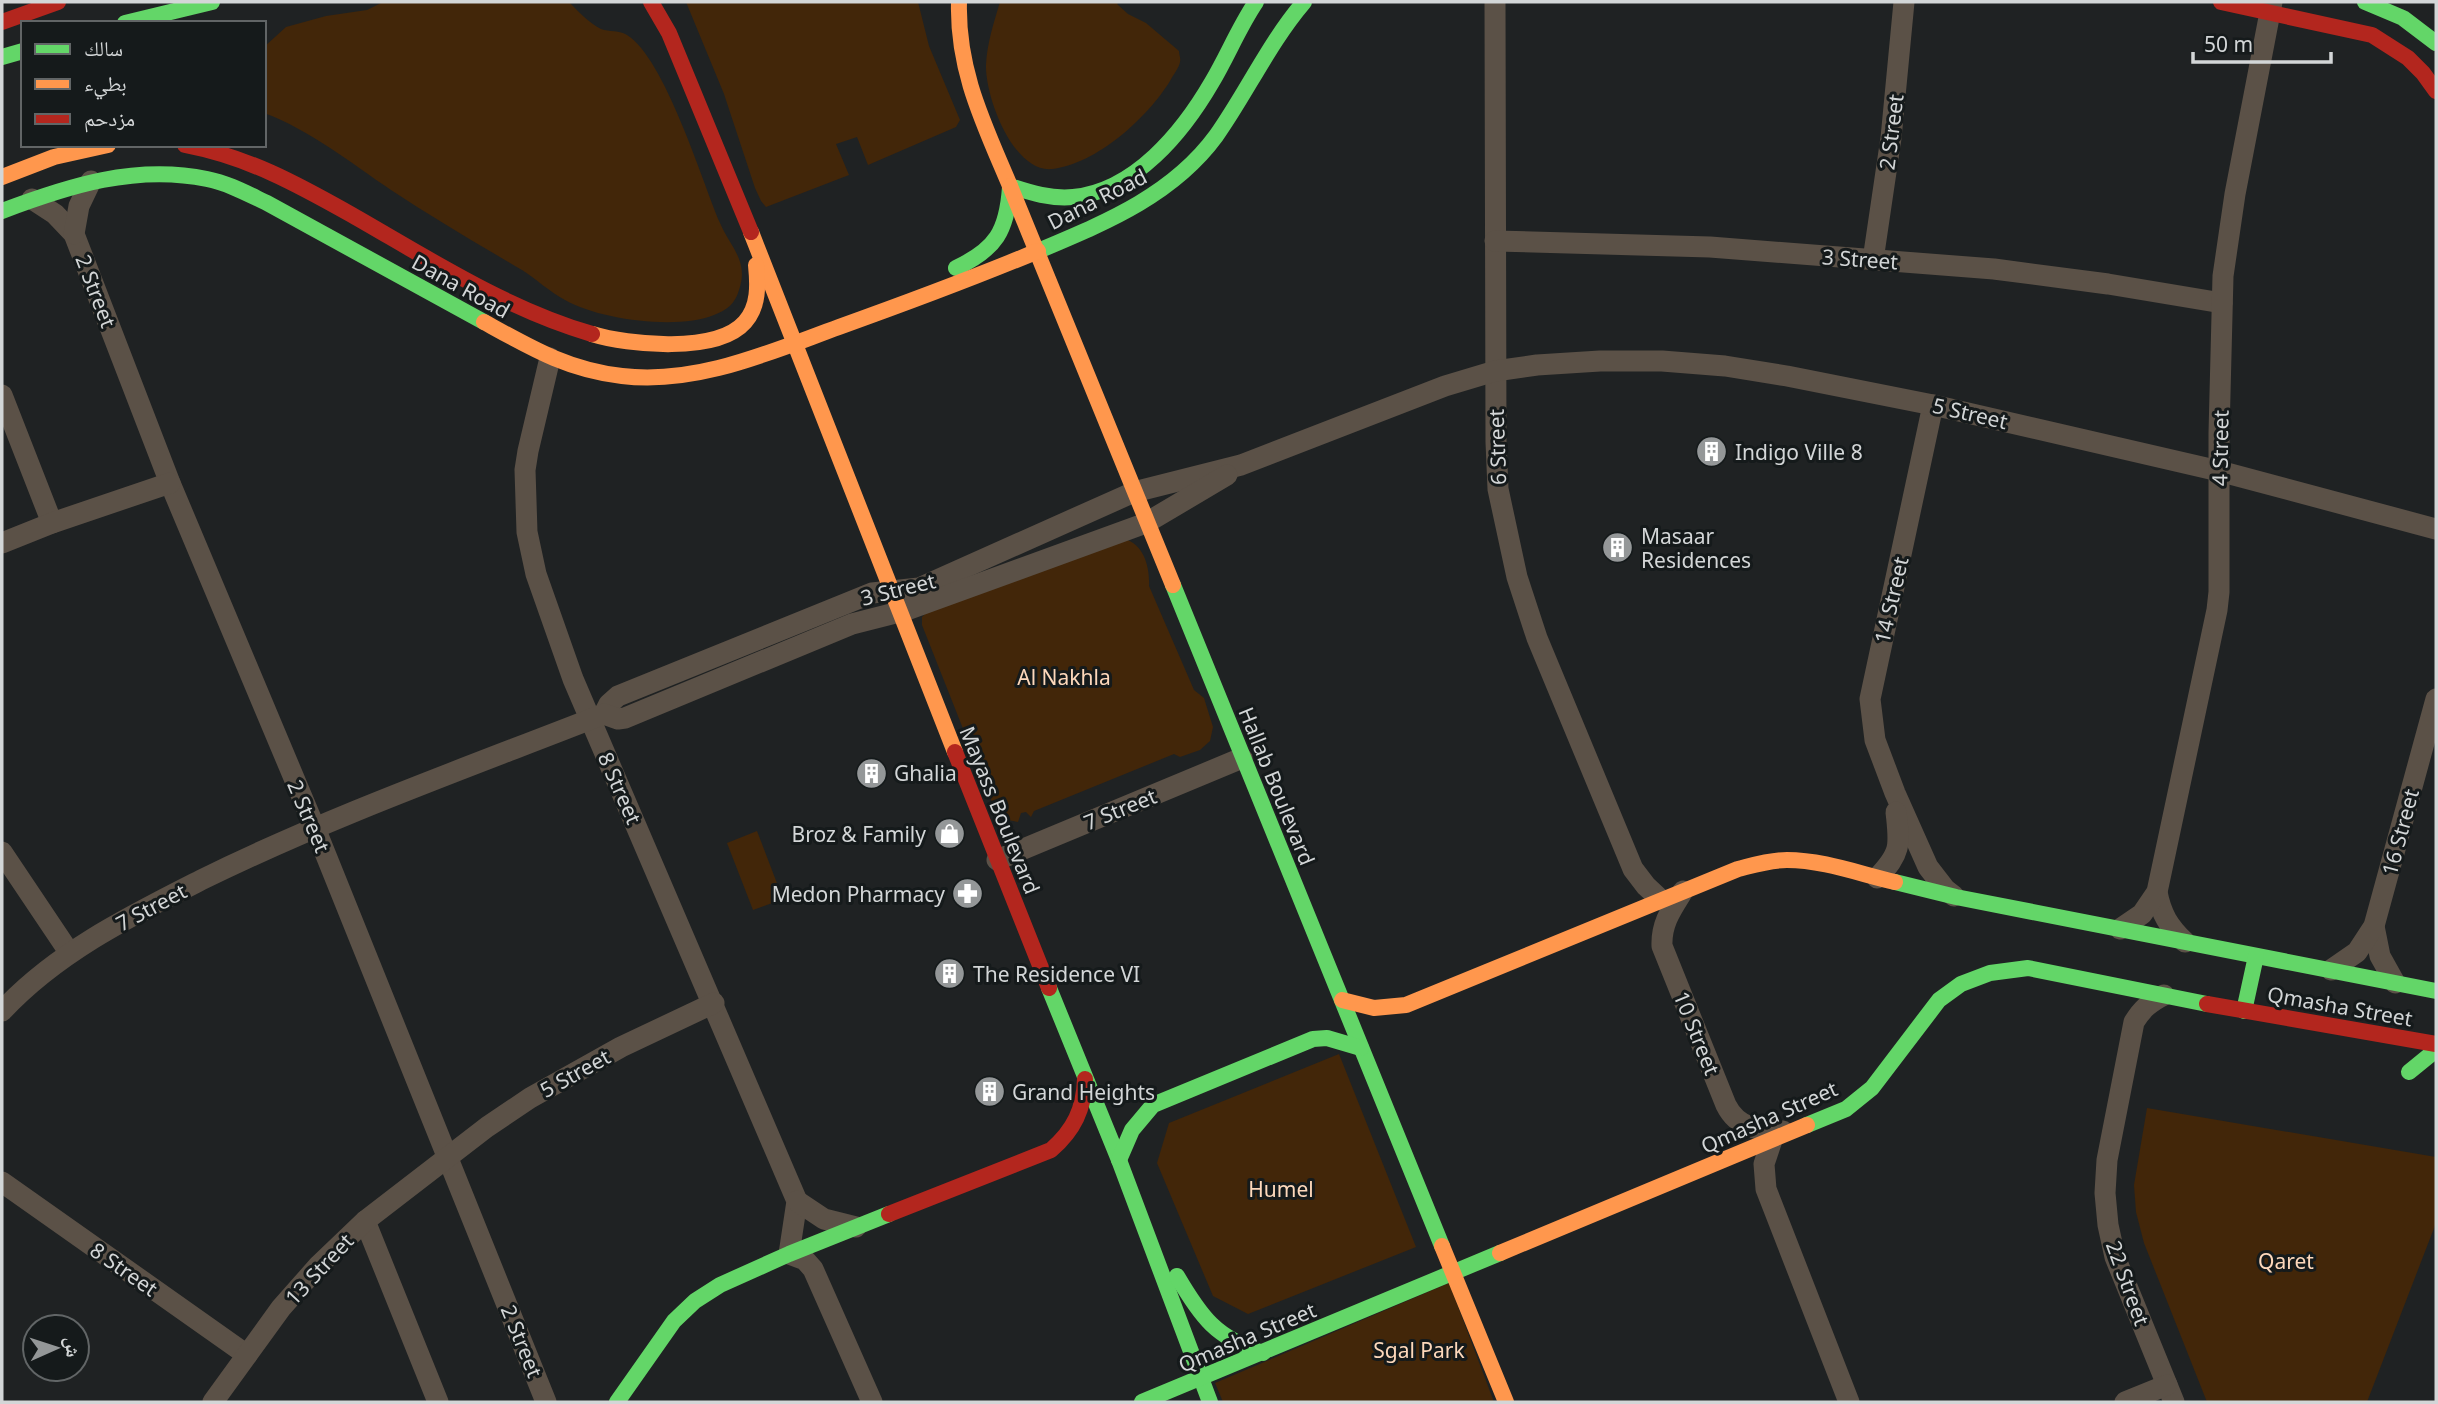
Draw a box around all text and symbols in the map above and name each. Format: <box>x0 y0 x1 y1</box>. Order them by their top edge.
legend <box>21 21 266 147</box>
scale bar <box>2193 21 2331 65</box>
text: 50 m <box>2204 30 2253 58</box>
text: سالك <box>84 34 123 62</box>
text: بطيء <box>84 69 127 100</box>
street label: 2 Street <box>1872 92 1910 171</box>
text: مزدحم <box>84 104 135 133</box>
street label: Dana Road <box>1043 162 1151 236</box>
street label: 3 Street <box>1821 242 1899 276</box>
street label: Dana Road <box>407 248 515 324</box>
street label: 2 Street <box>69 250 123 332</box>
street label: 5 Street <box>1930 391 2011 435</box>
street label: 6 Street <box>1482 408 1512 486</box>
street label: 4 Street <box>2205 409 2235 486</box>
building icon: Indigo Ville 8 <box>1695 435 1729 469</box>
place label: Indigo Ville 8 <box>1735 438 1863 466</box>
place label: Masaar Residences <box>1641 522 1751 574</box>
building icon: Masaar Residences <box>1601 531 1635 565</box>
street label: 14 Street <box>1867 554 1915 646</box>
street label: 3 Street <box>858 566 939 612</box>
park label: Al Nakhla <box>1017 663 1111 691</box>
street label: Hallab Boulevard <box>1233 703 1321 869</box>
street label: Mayass Boulevard <box>954 722 1046 898</box>
street label: 8 Street <box>592 748 648 829</box>
building icon: Ghalia <box>854 756 888 790</box>
place label: Ghalia <box>894 759 957 787</box>
street label: 2 Street <box>281 776 337 857</box>
street label: 7 Street <box>1079 782 1161 836</box>
street label: 16 Street <box>2375 785 2425 878</box>
shop icon: Broz & Family <box>932 817 966 851</box>
place label: Broz & Family <box>792 820 926 848</box>
street label: 7 Street <box>111 877 192 937</box>
pharmacy icon: Medon Pharmacy <box>951 877 985 911</box>
place label: Medon Pharmacy <box>772 880 945 908</box>
building icon: The Residence VI <box>933 957 967 991</box>
place label: The Residence VI <box>973 960 1140 988</box>
street label: Qmasha Street <box>2265 979 2415 1033</box>
street label: 10 Street <box>1668 987 1727 1079</box>
street label: 5 Street <box>535 1042 615 1104</box>
street label: Qmasha Street <box>1696 1074 1842 1160</box>
building icon: Grand Heights <box>972 1075 1006 1109</box>
place label: Grand Heights <box>1012 1078 1155 1106</box>
park label: Humel <box>1248 1175 1314 1203</box>
street label: 13 Street <box>279 1227 360 1311</box>
street label: 8 Street <box>85 1236 164 1303</box>
street label: 22 Street <box>2100 1237 2156 1330</box>
park label: Qaret <box>2258 1247 2314 1275</box>
street label: Qmasha Street <box>1174 1295 1320 1379</box>
street label: 2 Street <box>495 1300 549 1382</box>
north arrow <box>21 1313 91 1383</box>
text: ش <box>59 1336 86 1358</box>
park label: Sgal Park <box>1373 1336 1466 1364</box>

